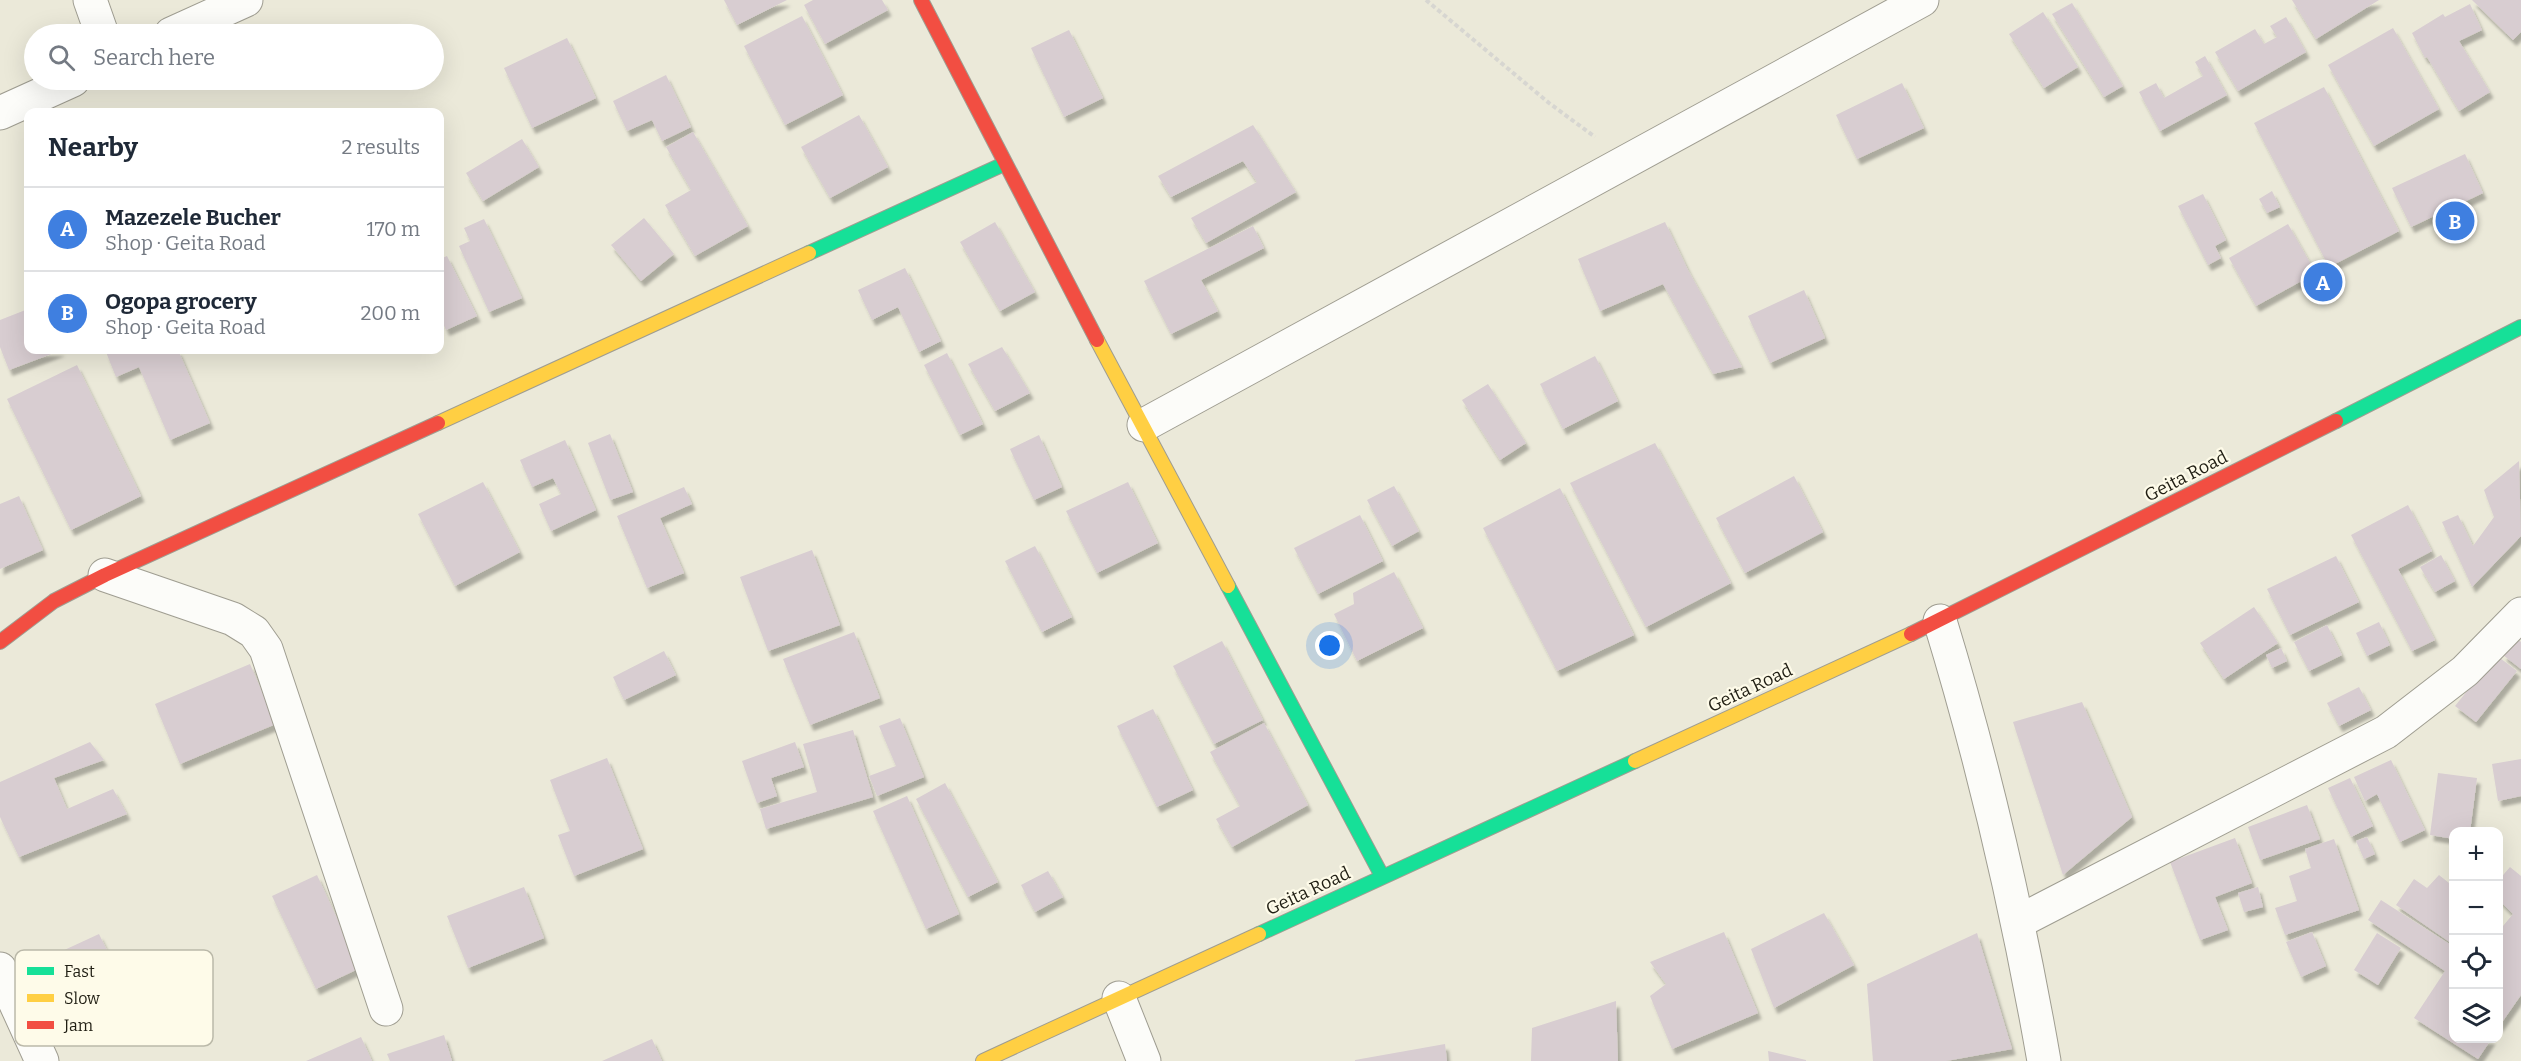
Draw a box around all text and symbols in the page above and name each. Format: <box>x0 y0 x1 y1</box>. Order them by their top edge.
search box <box>24 24 444 90</box>
icon: search <box>45 41 78 74</box>
text: Search here <box>93 44 215 71</box>
text: Nearby <box>48 132 138 163</box>
text: 2 results <box>341 135 420 159</box>
pin: B <box>2436 198 2474 244</box>
text: Mazezele Bucher <box>105 204 281 231</box>
text: A <box>60 217 75 241</box>
text: 170 m <box>367 217 420 241</box>
text: Shop · Geita Road <box>105 231 266 255</box>
pin: A <box>2304 260 2342 304</box>
text: Ogopa grocery <box>105 288 257 315</box>
text: B <box>61 301 74 325</box>
text: 200 m <box>360 301 420 325</box>
text: Shop · Geita Road <box>105 315 266 339</box>
street label: Geita Road <box>2141 446 2232 506</box>
your location <box>1315 631 1344 660</box>
street label: Geita Road <box>1704 659 1796 717</box>
map controls <box>2449 827 2503 1043</box>
button: + <box>2449 827 2503 881</box>
street label: Geita Road <box>1262 862 1354 920</box>
button: − <box>2449 881 2503 935</box>
button: locate <box>2449 935 2503 989</box>
legend <box>15 950 213 1046</box>
text: Fast <box>64 962 95 981</box>
text: Slow <box>64 989 100 1008</box>
button: layers <box>2449 989 2503 1043</box>
text: Jam <box>63 1016 93 1035</box>

